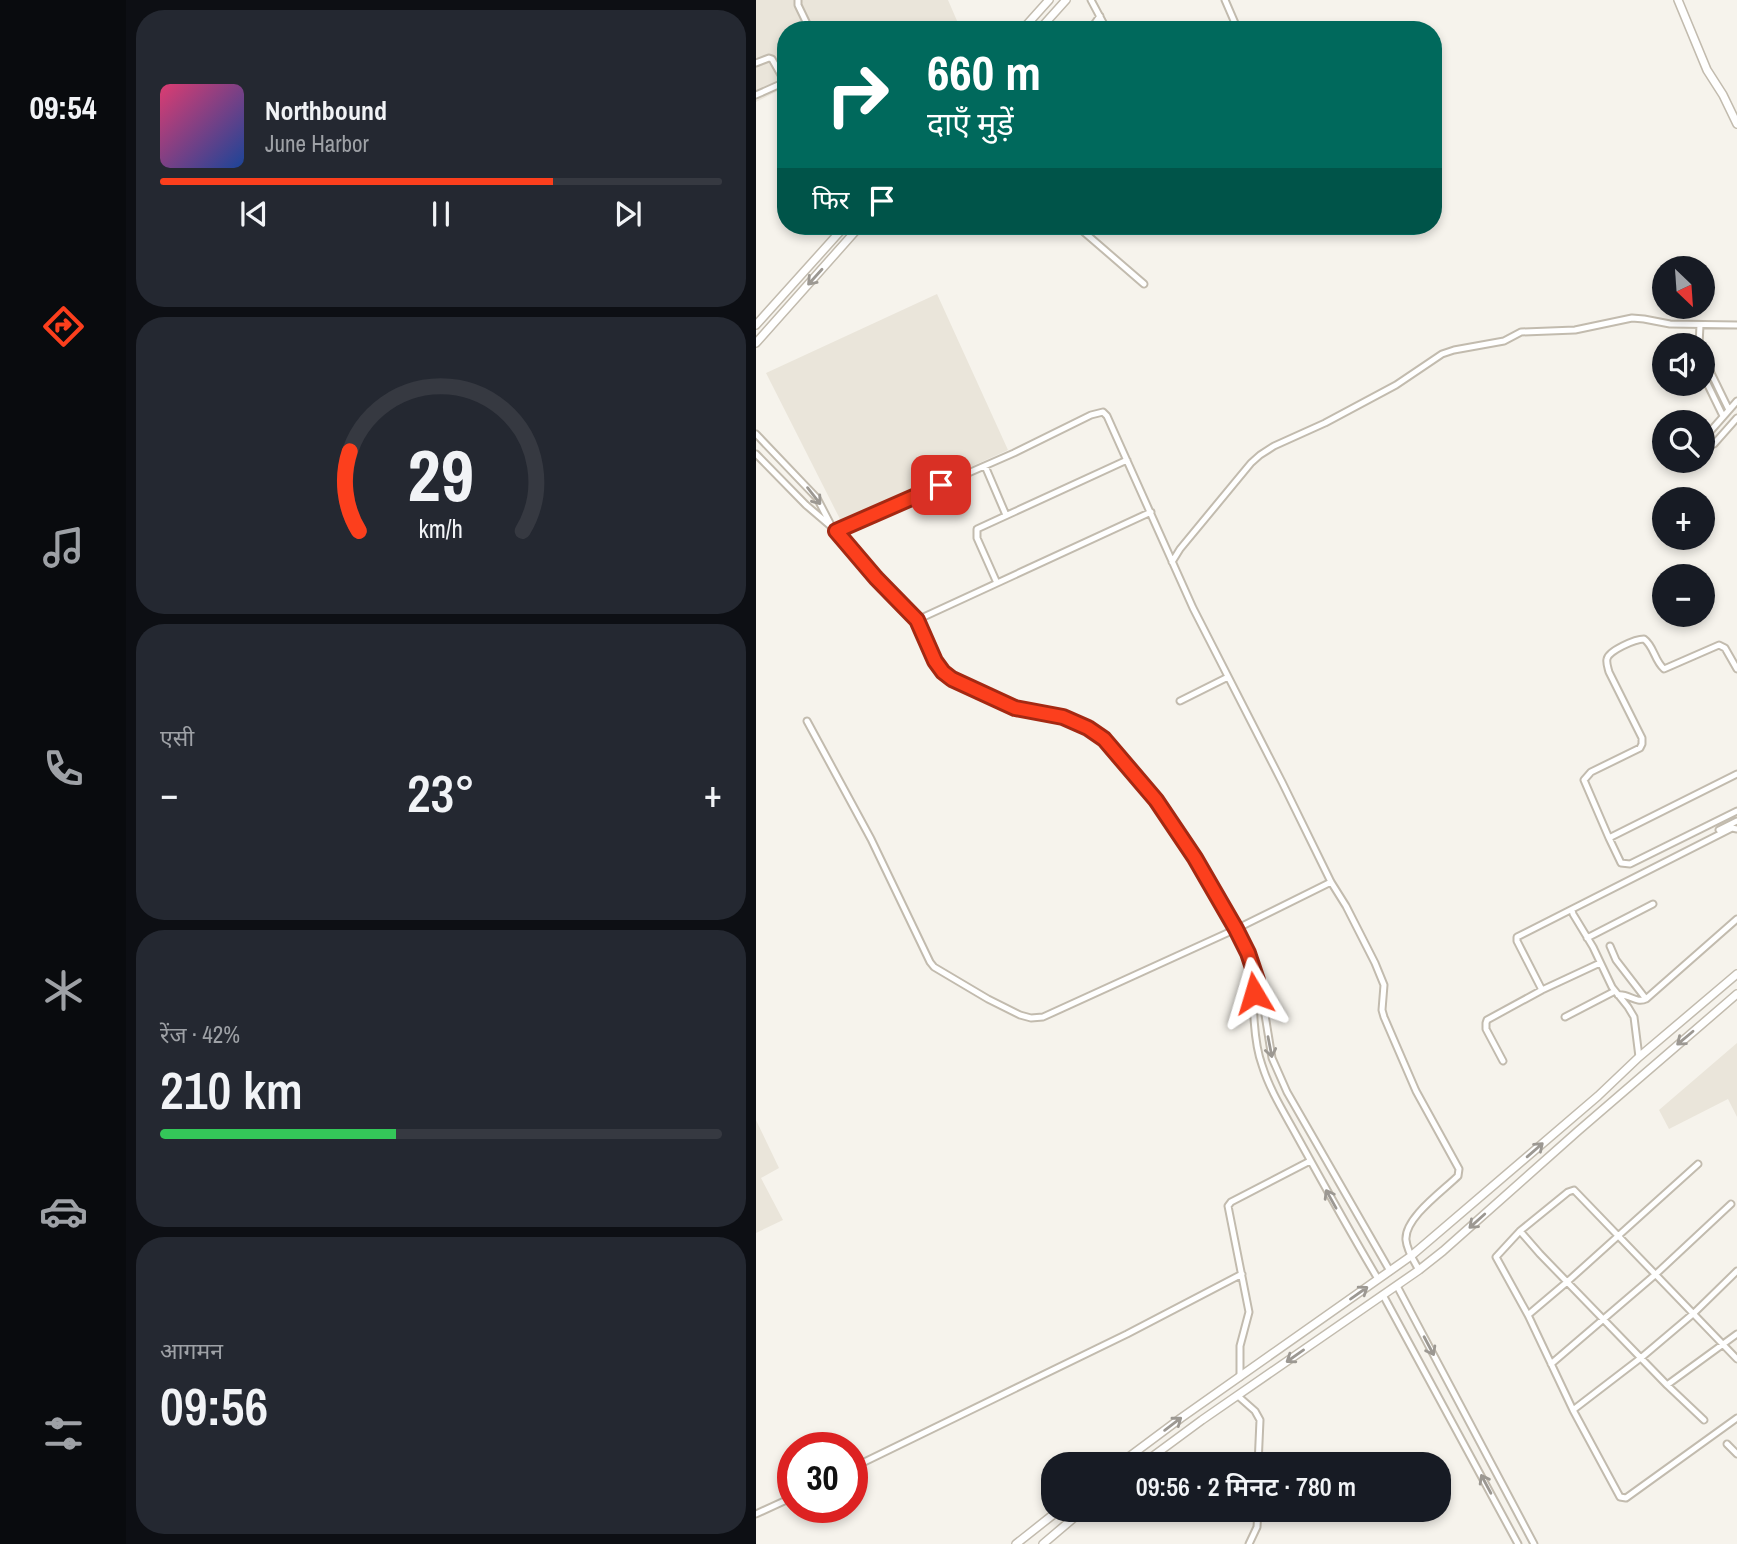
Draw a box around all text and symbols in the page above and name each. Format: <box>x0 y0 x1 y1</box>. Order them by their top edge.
text: 660 m <box>927 39 1041 105</box>
icon: right <box>812 49 903 140</box>
text: 09:54 <box>29 86 97 129</box>
text: Northbound <box>265 93 387 128</box>
text: दाएँ मुड़ें <box>927 102 1014 145</box>
text: June Harbor <box>265 128 369 159</box>
text: फिर <box>812 182 849 217</box>
icon: arrive <box>863 182 901 220</box>
icon: previous <box>235 195 273 233</box>
icon: pause <box>422 195 460 233</box>
icon: next <box>609 195 647 233</box>
north arrow <box>1652 256 1715 318</box>
map controls <box>1652 256 1715 627</box>
one-way arrow <box>807 268 823 286</box>
icon: directions <box>39 302 88 351</box>
button: sound <box>1652 333 1715 396</box>
button: search <box>1652 410 1715 473</box>
text: 29 <box>408 427 474 525</box>
pin <box>911 455 971 515</box>
icon: arrive <box>922 466 960 504</box>
one-way arrow <box>807 487 822 505</box>
button: + <box>1652 487 1715 550</box>
text: km/h <box>419 512 463 546</box>
icon: music <box>39 523 88 572</box>
button: − <box>1652 564 1715 627</box>
text: एसी <box>160 722 194 753</box>
icon: phone <box>39 744 88 793</box>
text: 23° <box>407 758 475 828</box>
text: − <box>160 768 178 819</box>
text: + <box>704 768 722 819</box>
position arrow <box>1217 956 1291 1030</box>
icon: climate <box>39 966 88 1015</box>
text: रेंज · 42% <box>160 1019 240 1050</box>
one-way arrow <box>1676 1030 1694 1046</box>
one-way arrow <box>1264 1035 1277 1058</box>
text: 210 km <box>160 1055 303 1125</box>
one-way arrow <box>1526 1142 1544 1158</box>
icon: car <box>39 1187 88 1236</box>
one-way arrow <box>1324 1189 1337 1210</box>
one-way arrow <box>1469 1212 1486 1229</box>
one-way arrow <box>1349 1286 1368 1300</box>
text: आगमन <box>160 1335 223 1366</box>
one-way arrow <box>1423 1335 1436 1356</box>
one-way arrow <box>1286 1349 1305 1363</box>
text: 09:56 <box>160 1371 268 1441</box>
icon: filters <box>39 1409 88 1458</box>
one-way arrow <box>1163 1417 1182 1431</box>
speed limit sign: 30 <box>777 1432 868 1523</box>
text: 09:56 · 2 मिनट · 780 m <box>1136 1469 1356 1504</box>
one-way arrow <box>1478 1474 1492 1495</box>

